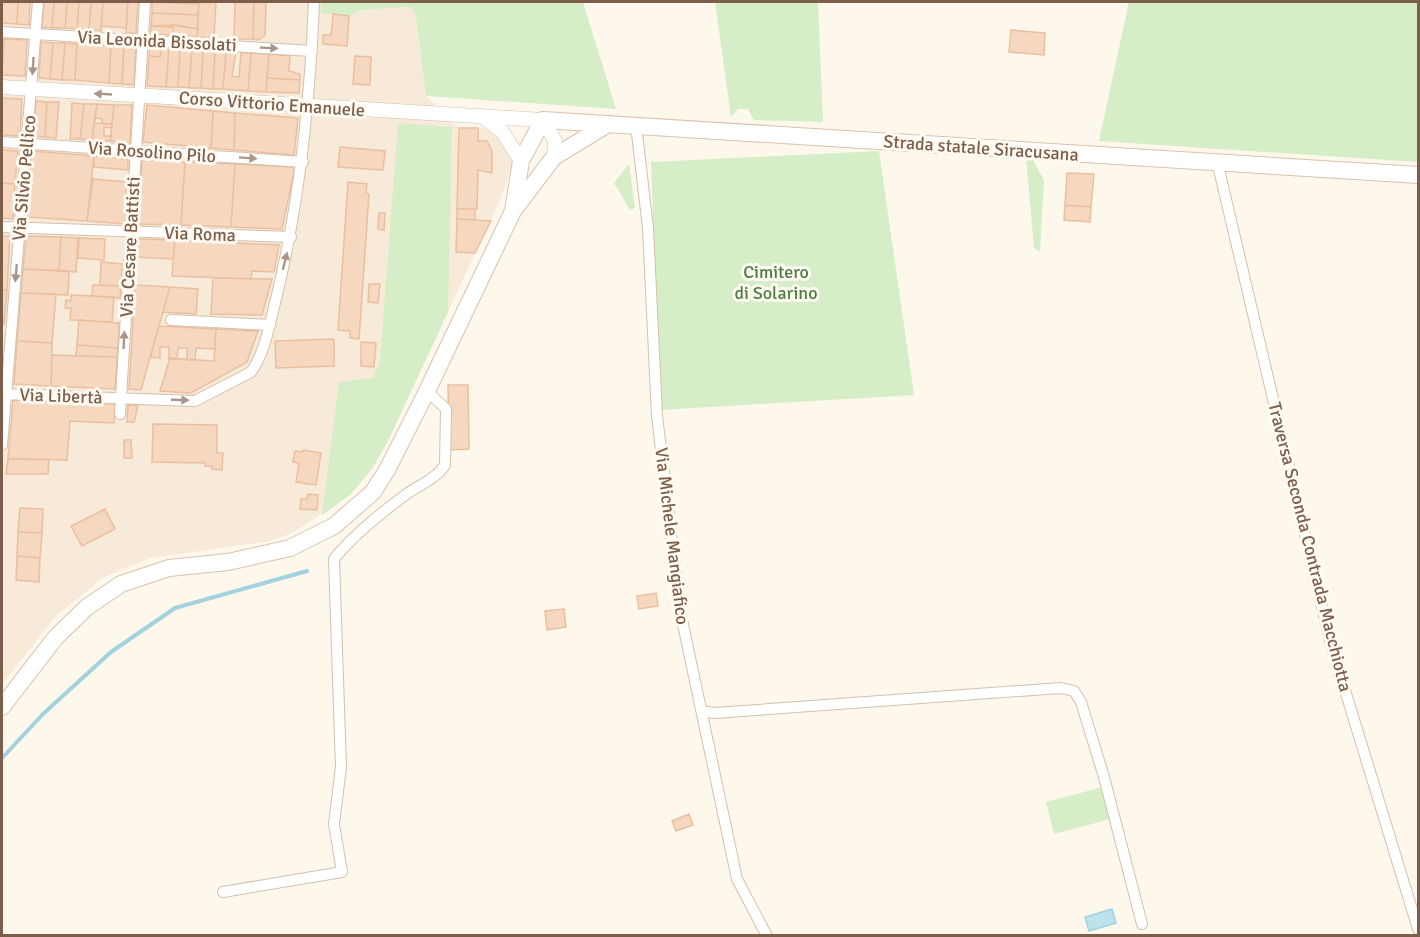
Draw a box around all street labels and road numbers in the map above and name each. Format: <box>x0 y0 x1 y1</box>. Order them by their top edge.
street label: Via Leonida Bissolati <box>77 26 237 56</box>
street label: Corso Vittorio Emanuele <box>178 87 366 121</box>
street label: Via Silvio Pellico <box>8 114 40 242</box>
street label: Strada statale Siracusana <box>883 130 1079 166</box>
street label: Via Rosolino Pilo <box>87 137 217 167</box>
street label: Via Cesare Battisti <box>115 176 145 318</box>
street label: Via Roma <box>164 222 236 246</box>
street label: Via Libertà <box>19 384 103 408</box>
street label: Traversa Seconda Contrada Macchiotta <box>1263 400 1357 694</box>
street label: Via Michele Mangiafico <box>650 446 694 626</box>

